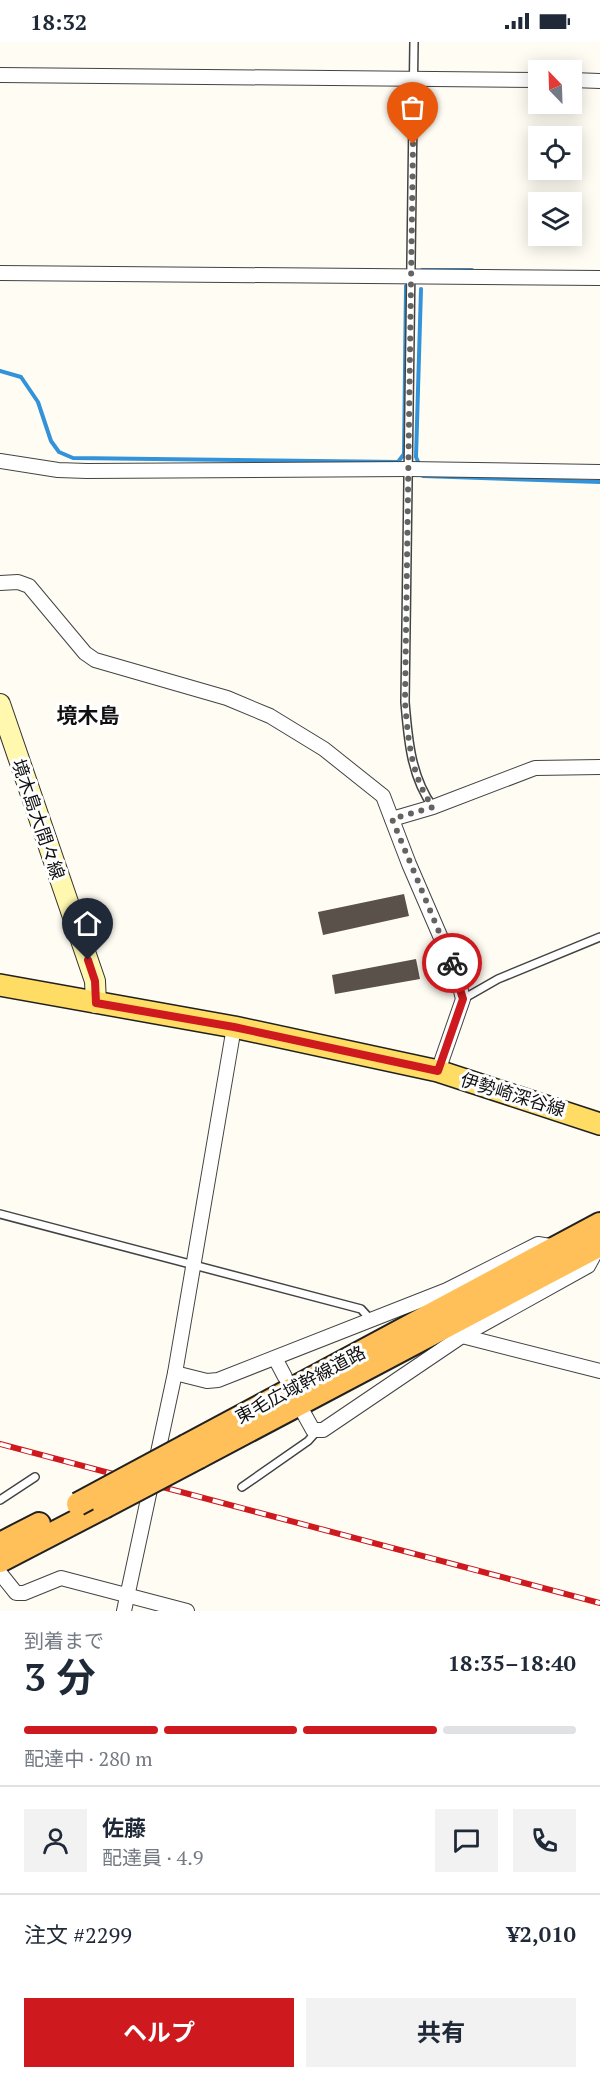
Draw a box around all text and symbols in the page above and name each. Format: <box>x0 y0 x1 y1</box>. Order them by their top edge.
text: 18:32 <box>30 7 87 36</box>
north arrow <box>528 60 582 114</box>
map controls <box>528 60 582 246</box>
pin <box>387 82 438 144</box>
icon: bag <box>396 91 429 124</box>
button: locate <box>528 126 582 180</box>
button: layers <box>528 192 582 246</box>
district label: 境木島 <box>57 701 120 729</box>
street label: 境木島大間々線 <box>7 756 71 882</box>
pin <box>62 898 113 960</box>
icon: home <box>71 907 104 940</box>
courier <box>422 933 482 993</box>
icon: bike <box>436 947 469 980</box>
street label: 伊勢崎深谷線 <box>458 1067 568 1121</box>
street label: 東毛広域幹線道路 <box>231 1340 369 1428</box>
text: 到着まで <box>24 1627 104 1654</box>
text: 18:35–18:40 <box>448 1648 576 1677</box>
text: 3 分 <box>24 1650 96 1702</box>
text: 配達中 · 280 m <box>24 1745 153 1772</box>
button: person <box>24 1809 87 1872</box>
button: chat <box>435 1809 498 1872</box>
button: phone <box>513 1809 576 1872</box>
text: 佐藤 <box>102 1813 146 1842</box>
text: 配達員 · 4.9 <box>102 1844 203 1871</box>
text: ¥2,010 <box>507 1919 576 1948</box>
text: 注文 #2299 <box>24 1920 132 1949</box>
button: ヘルプ <box>24 1998 294 2067</box>
button: 共有 <box>306 1998 576 2067</box>

